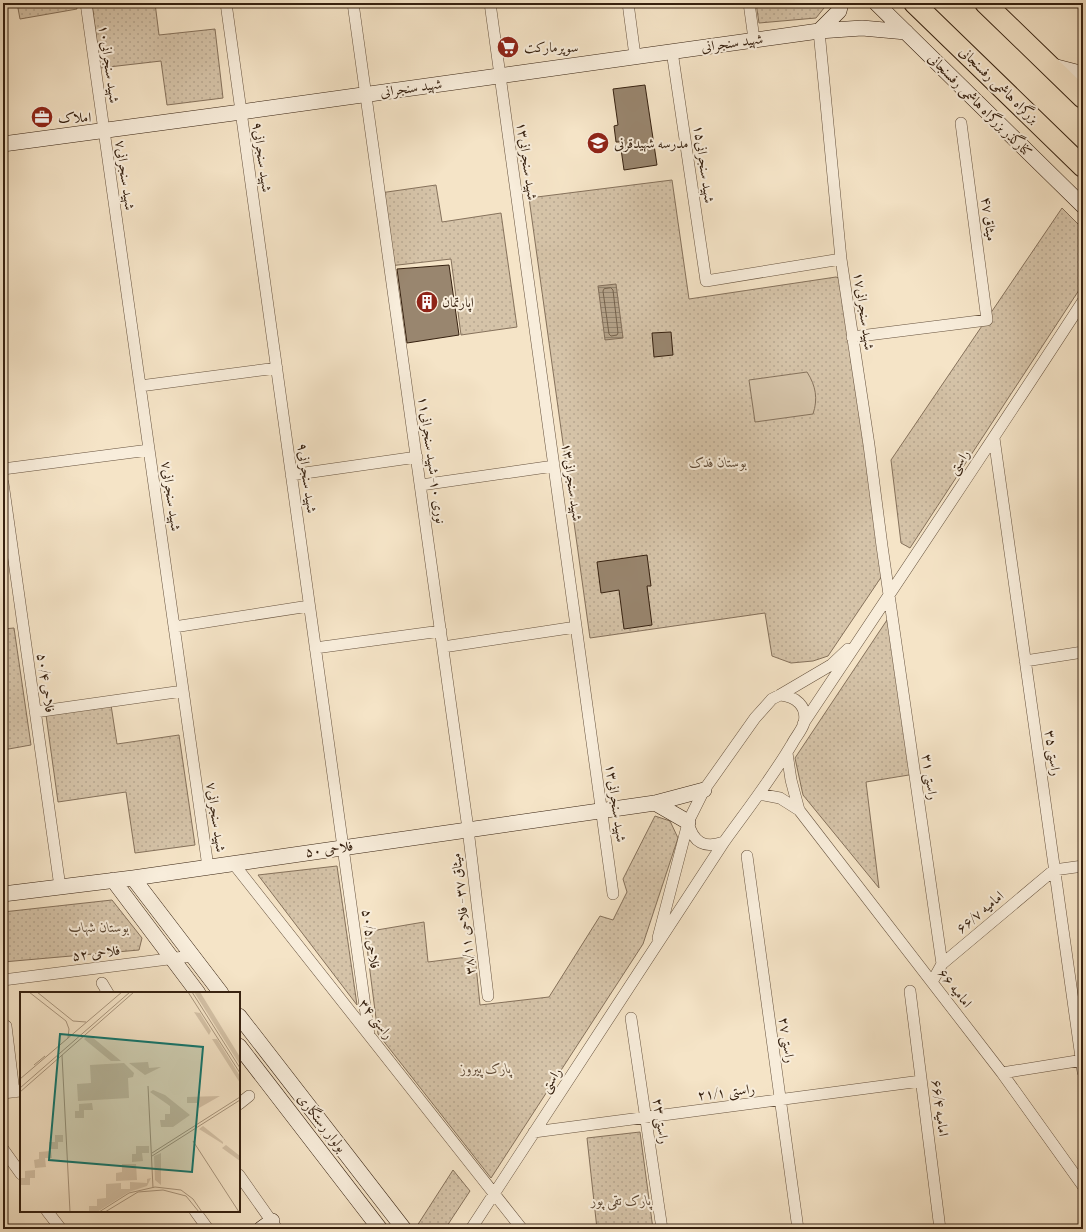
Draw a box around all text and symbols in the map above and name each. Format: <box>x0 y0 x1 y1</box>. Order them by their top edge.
street label: شهید سنجرانی۱۰ <box>94 24 123 104</box>
street label: شهید سنجرانی <box>700 30 764 57</box>
supermarket icon: سوپرمارکت <box>495 34 521 60</box>
place label: سوپرمارکت <box>524 39 578 56</box>
street label: بزرگراه هاشمی رفسنجانی <box>955 42 1043 128</box>
street label: کنارگذر بزرگراه هاشمی رفسنجانی <box>924 48 1037 161</box>
street label: شهید سنجرانی <box>379 75 443 102</box>
office icon: املاک <box>29 104 55 130</box>
place label: املاک <box>58 109 91 126</box>
street label: شهید سنجرانی۹ <box>248 121 275 193</box>
street label: شهید سنجرانی۱۳ <box>512 121 541 201</box>
street label: شهید سنجرانی۱۵ <box>689 124 718 204</box>
school or university icon: مدرسه شهیدقرنی <box>585 130 611 156</box>
place label: مدرسه شهیدقرنی <box>614 135 688 153</box>
street label: شهید سنجرانی۷ <box>111 139 138 211</box>
street label: میثاق ۴۷ <box>978 196 1000 242</box>
street label: شهید سنجرانی۱۷ <box>849 271 878 351</box>
building icon: اپارتمان <box>414 289 440 315</box>
place label: اپارتمان <box>442 294 474 313</box>
street label: نوری ۱۰- شهید سنجرانی۱۱ <box>414 395 449 525</box>
street label: شهید سنجرانی۹ <box>293 442 320 514</box>
street label: شهید سنجرانی۱۳ <box>557 442 586 522</box>
street label: راستی <box>944 446 974 478</box>
park label: بوستان فدک <box>689 454 747 471</box>
street label: شهید سنجرانی۷ <box>157 460 184 532</box>
street label: فلاحی ۵۰/۴ <box>33 652 59 714</box>
street label: راستی ۳۵ <box>1040 729 1065 777</box>
street label: راستی ۳۱ <box>917 753 942 801</box>
street label: شهید سنجرانی۱۳ <box>601 763 630 843</box>
street label: شهید سنجرانی۷ <box>202 781 229 853</box>
street label: فلاحی ۵۰ <box>304 837 354 861</box>
street label: میثاق ۳۷ - فلاحی ۳۸/۱۱ <box>447 852 479 976</box>
street label: امامیه ۶۶/۷ <box>953 887 1007 937</box>
street label: فلاحی ۵۰/۵ <box>358 908 384 970</box>
park label: بوستان شهاب <box>69 919 130 937</box>
street label: فلاحی ۵۲ <box>71 942 121 964</box>
street label: امامیه ۶۶ <box>934 965 976 1011</box>
inset map <box>20 992 240 1212</box>
street label: راستی ۳۴ <box>354 996 397 1043</box>
street label: راستی ۲۷ <box>774 1016 799 1064</box>
park label: پارک پیروز <box>460 1060 513 1079</box>
street label: راستی <box>537 1064 566 1096</box>
street label: امامیه ۶۶/۴ <box>928 1079 952 1137</box>
street label: راستی ۲۱/۱ <box>696 1080 756 1105</box>
street label: بولوار رستگاری <box>294 1090 351 1156</box>
street label: راستی ۲۳ <box>648 1097 673 1145</box>
park label: پارک تقی پور <box>590 1192 653 1211</box>

